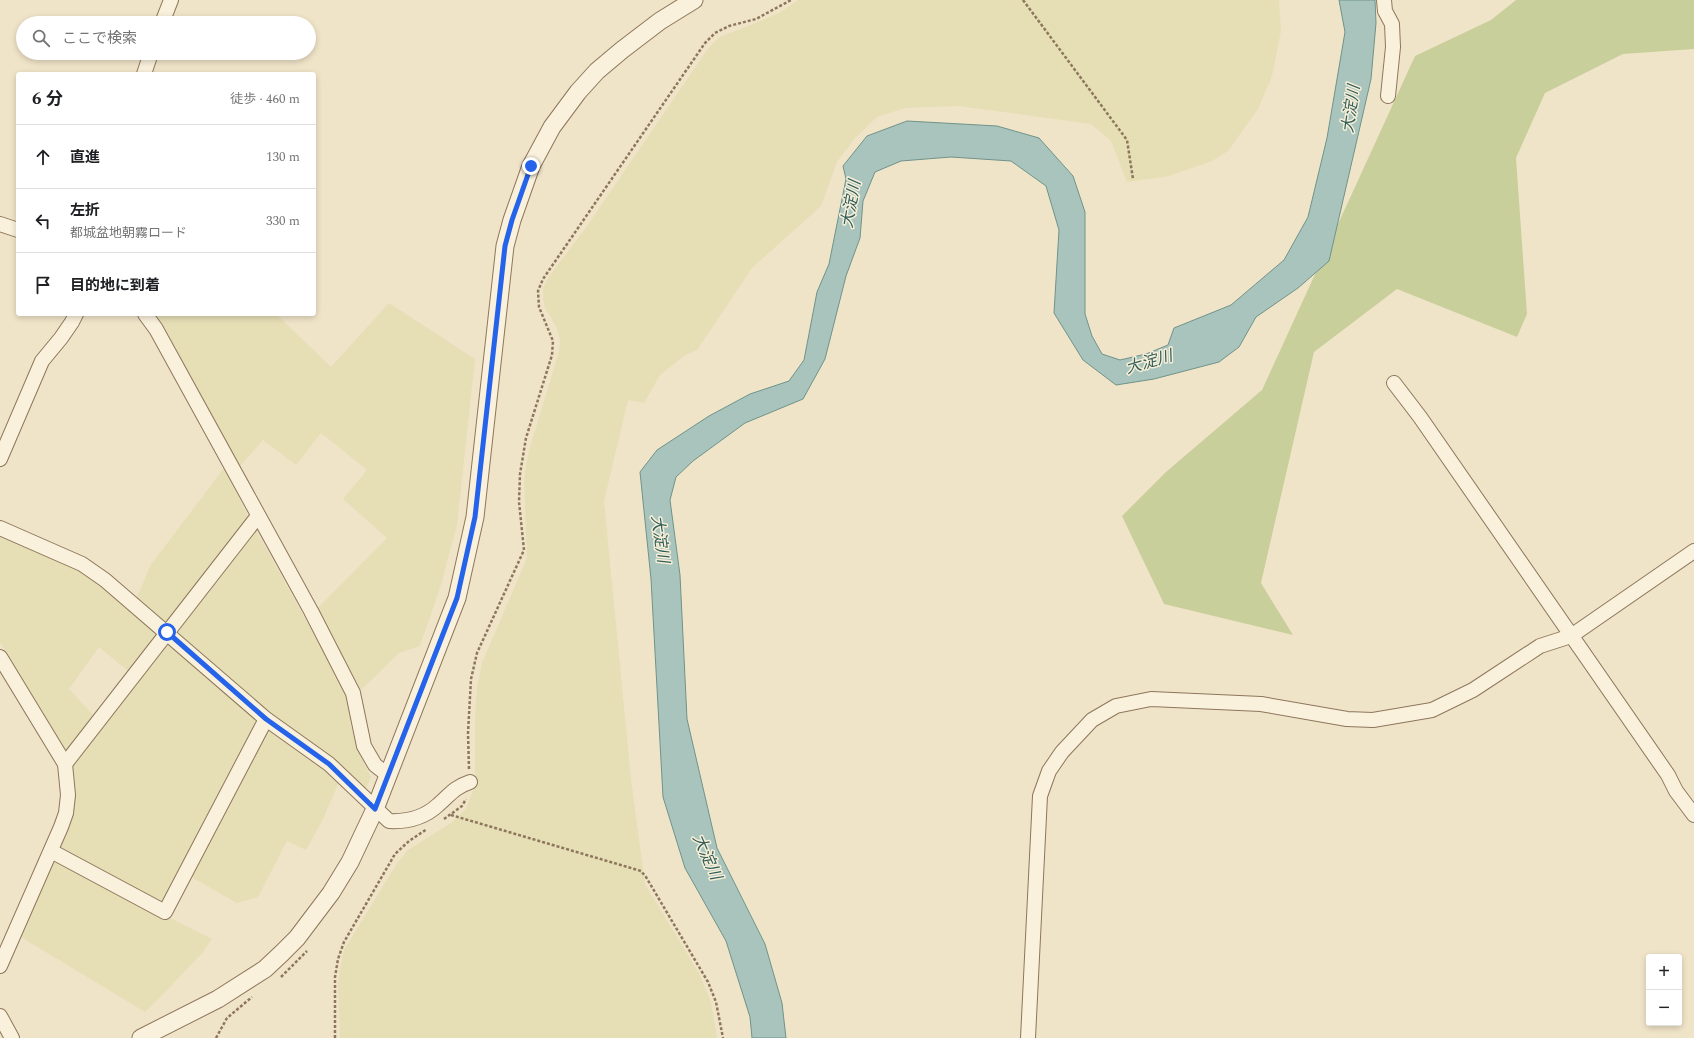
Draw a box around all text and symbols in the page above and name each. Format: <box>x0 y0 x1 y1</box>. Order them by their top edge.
search box <box>16 16 316 60</box>
icon: search <box>30 27 52 49</box>
text: ここで検索 <box>62 27 137 50</box>
water label: 大淀川 <box>1336 82 1367 134</box>
text: 6 分 <box>32 86 63 112</box>
text: 徒歩 · 460 m <box>230 89 300 109</box>
icon: ahead <box>32 146 54 168</box>
text: 直進 <box>70 146 100 169</box>
text: 130 m <box>266 147 300 167</box>
route end <box>522 157 540 175</box>
water label: 大淀川 <box>835 176 867 230</box>
text: 左折 <box>70 199 100 222</box>
icon: left <box>32 210 54 232</box>
text: 330 m <box>266 211 300 231</box>
text: 都城盆地朝霧ロード <box>70 223 187 243</box>
icon: arrive <box>32 274 54 296</box>
text: 目的地に到着 <box>70 274 160 297</box>
water label: 大淀川 <box>1123 343 1177 380</box>
water label: 大淀川 <box>645 514 676 566</box>
route start <box>158 623 176 641</box>
water label: 大淀川 <box>686 830 729 886</box>
map controls <box>1646 954 1682 1026</box>
button: + <box>1646 954 1682 990</box>
button: − <box>1646 990 1682 1026</box>

